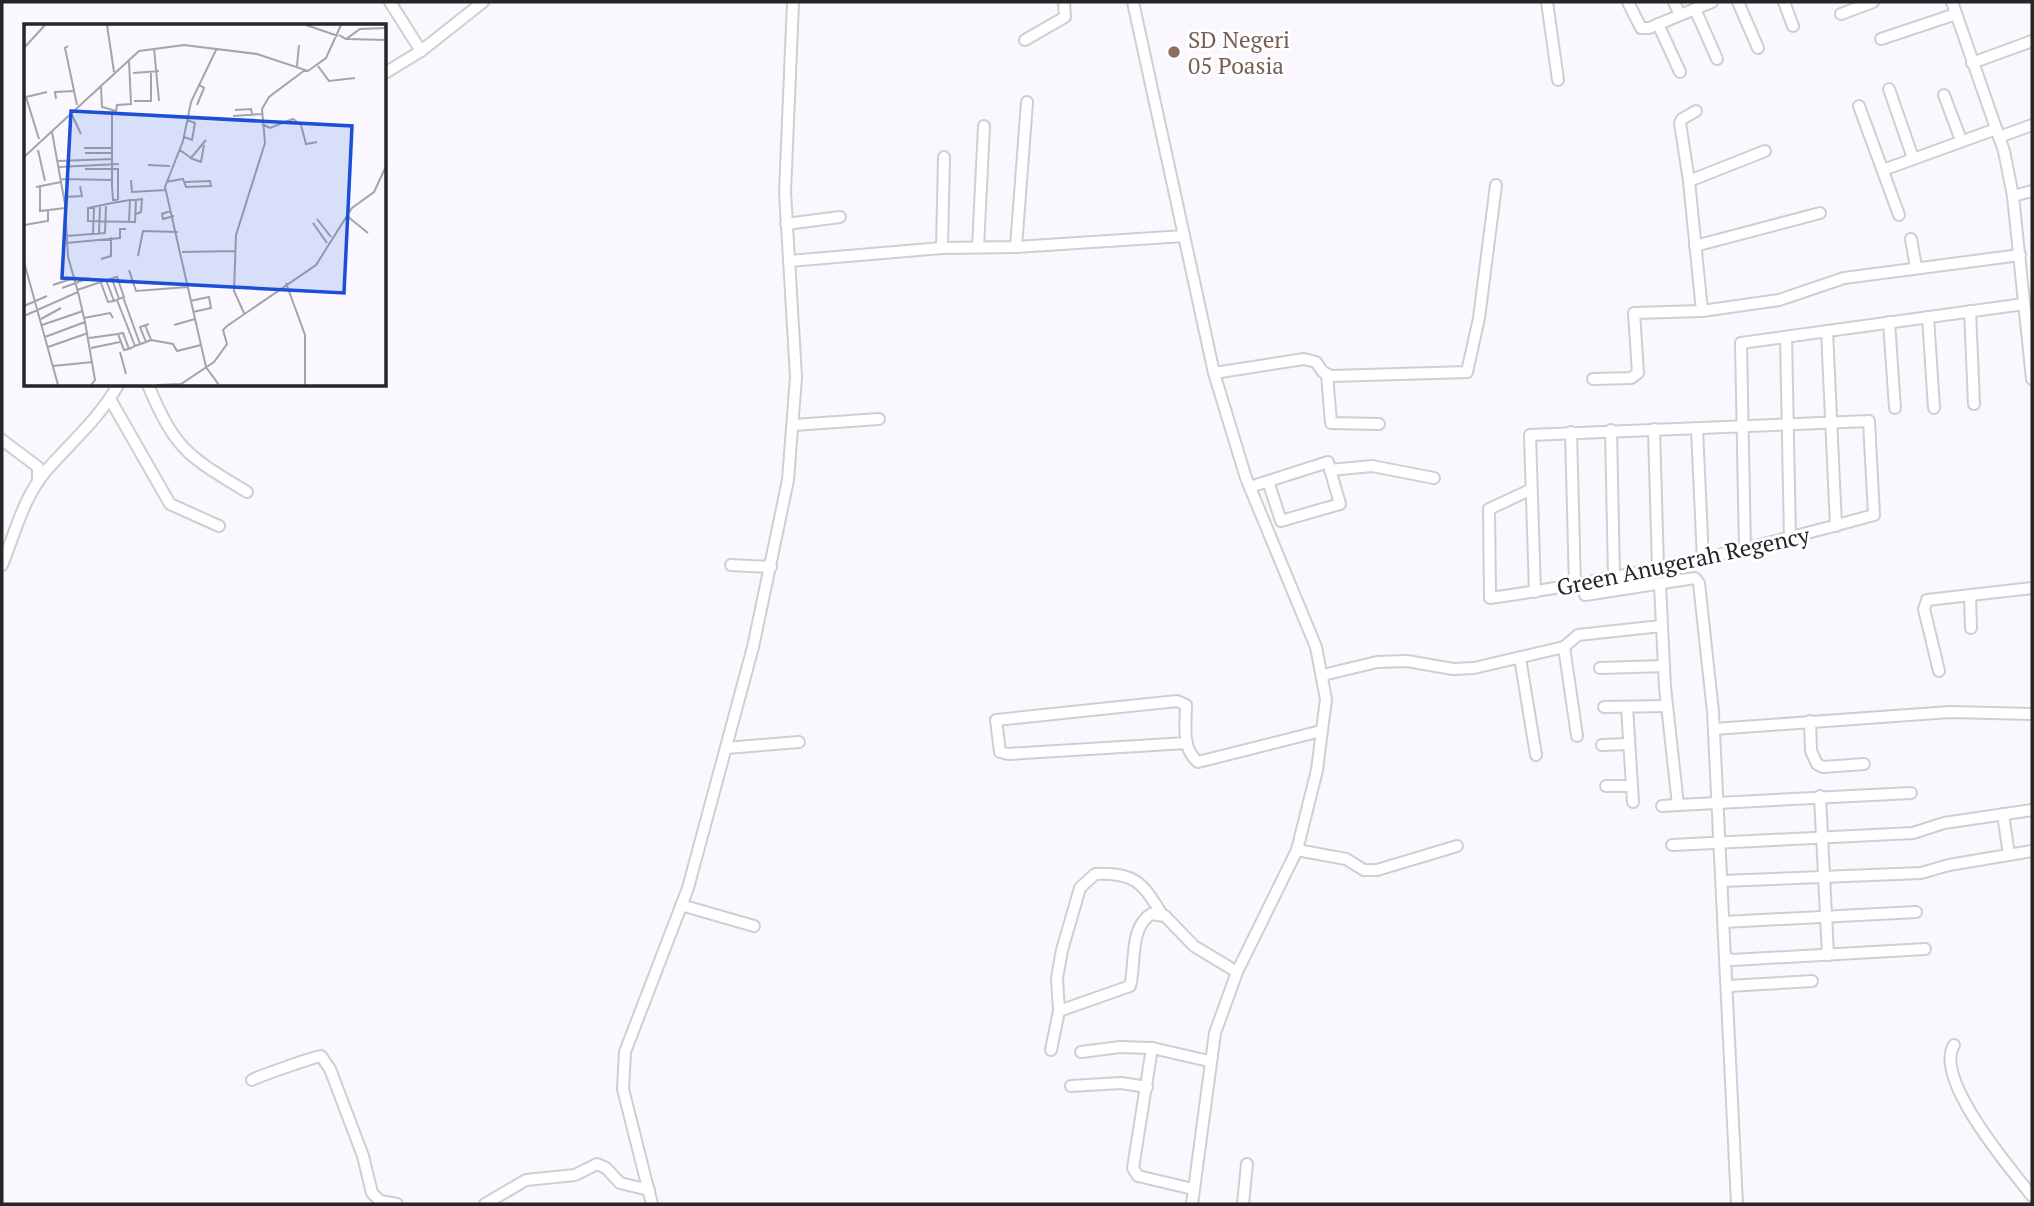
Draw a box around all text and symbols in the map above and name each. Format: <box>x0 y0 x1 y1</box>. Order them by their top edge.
inset map <box>24 24 387 387</box>
place label: SD Negeri 05 Poasia <box>1188 24 1290 81</box>
marker: SD Negeri 05 Poasia <box>1166 44 1182 60</box>
street label: Green Anugerah Regency <box>1554 519 1813 603</box>

